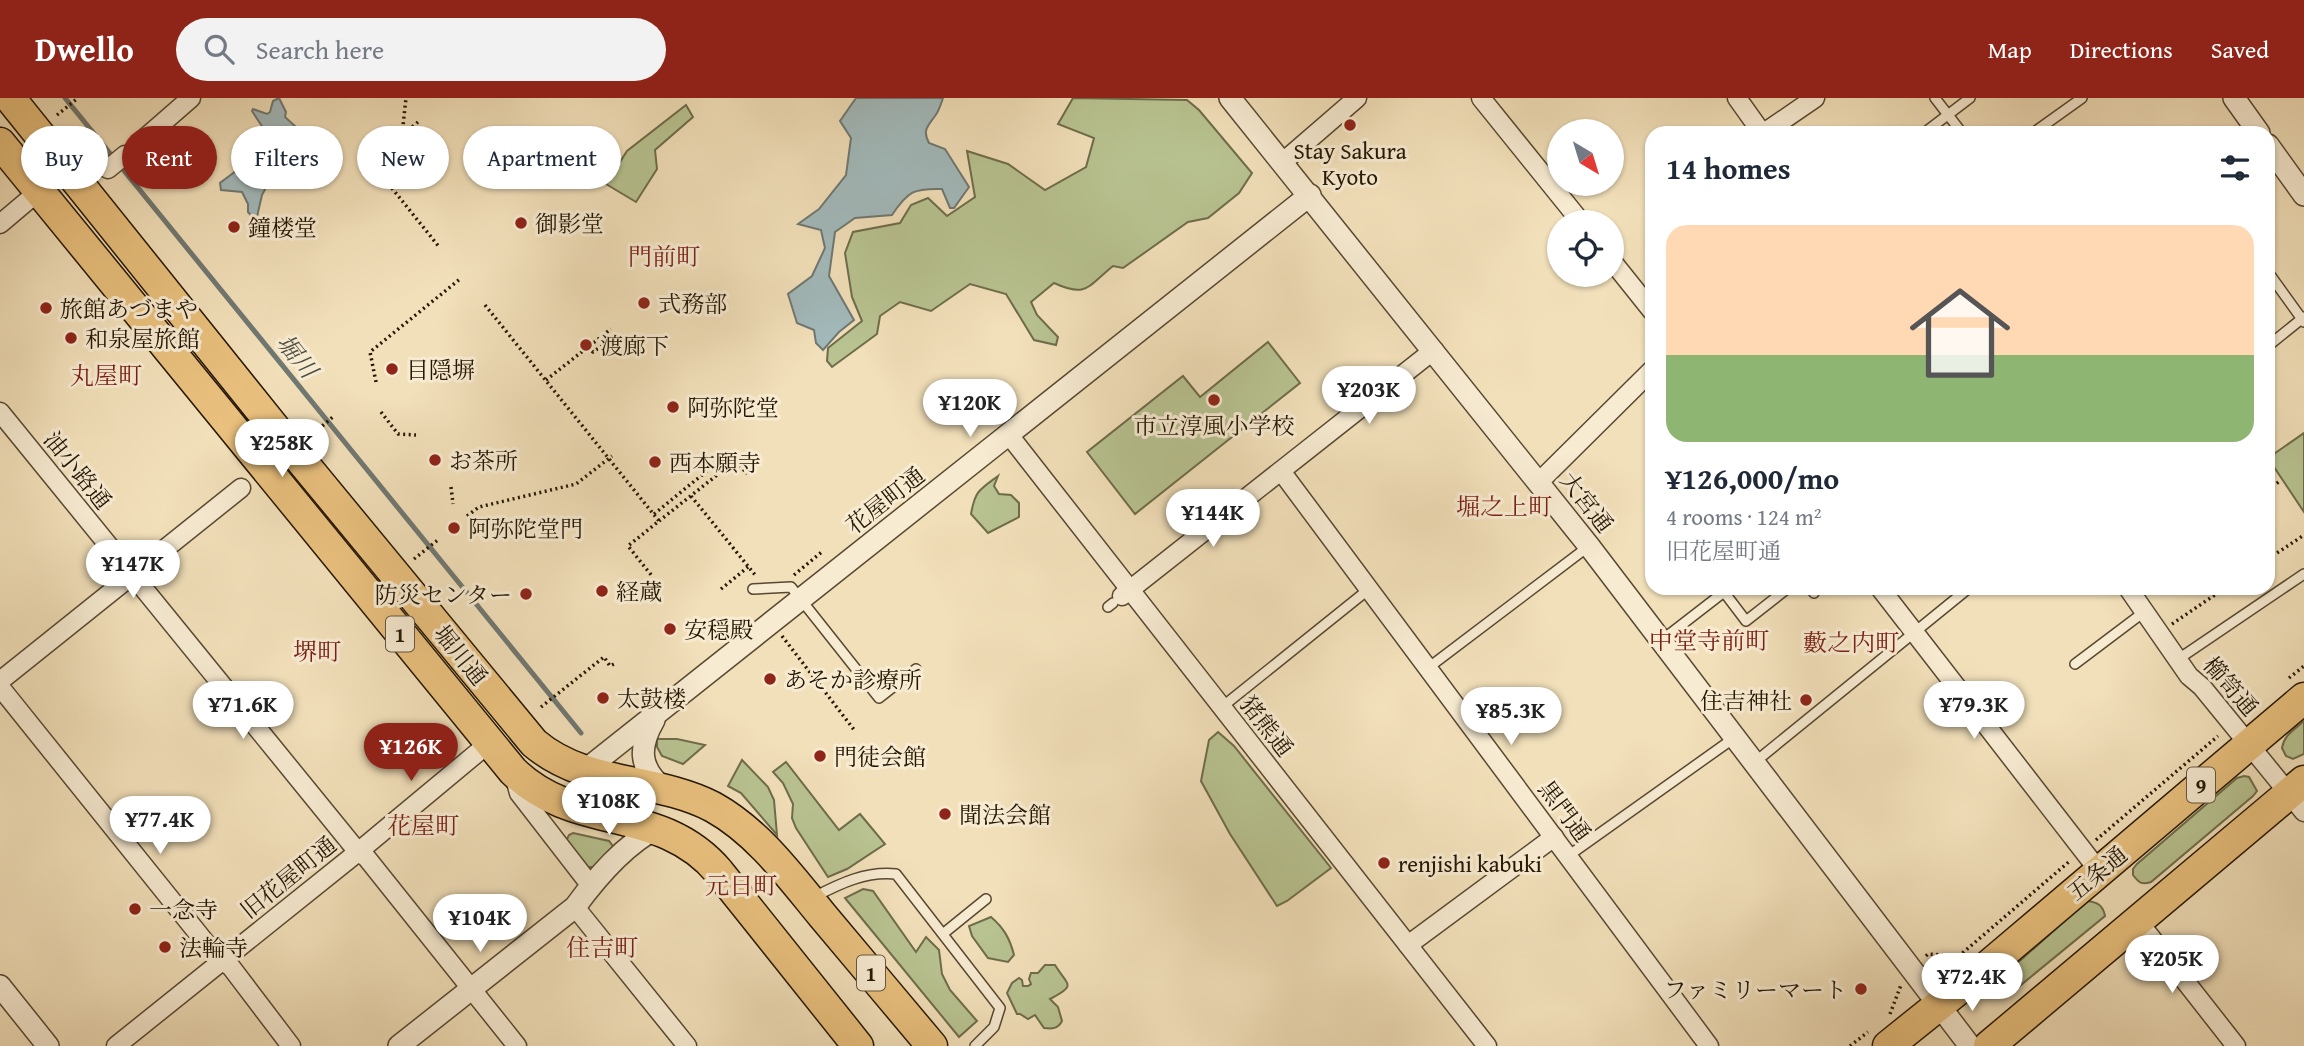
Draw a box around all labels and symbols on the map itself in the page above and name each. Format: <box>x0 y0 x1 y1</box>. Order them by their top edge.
marker: Stay Sakura Kyoto <box>1342 117 1358 133</box>
north arrow <box>1547 119 1624 196</box>
place label: Stay Sakura Kyoto <box>1293 134 1407 193</box>
place label: 御影堂 <box>535 207 604 240</box>
place label: 鐘楼堂 <box>248 211 317 244</box>
marker: 御影堂 <box>513 215 529 231</box>
marker: 鐘楼堂 <box>226 219 242 235</box>
district label: 門前町 <box>628 239 700 274</box>
place label: 式務部 <box>658 287 727 320</box>
place label: 旅館あづまや <box>60 292 198 325</box>
marker: 式務部 <box>636 295 652 311</box>
marker: 旅館あづまや <box>38 300 54 316</box>
place label: 和泉屋旅館 <box>85 322 200 355</box>
water label: 堀川 <box>268 326 328 388</box>
place label: 渡廊下 <box>600 329 669 362</box>
marker: 和泉屋旅館 <box>63 330 79 346</box>
marker: 渡廊下 <box>578 337 594 353</box>
place label: 目隠塀 <box>406 353 475 386</box>
district label: 丸屋町 <box>70 358 142 393</box>
marker: 目隠塀 <box>384 361 400 377</box>
pin: ¥203K <box>1320 366 1418 426</box>
pin: ¥120K <box>921 380 1019 439</box>
place label: 阿弥陀堂 <box>687 391 779 424</box>
marker: 市立淳風小学校 <box>1206 392 1222 408</box>
marker: 阿弥陀堂 <box>665 399 681 415</box>
place label: 市立淳風小学校 <box>1134 409 1295 442</box>
pin: ¥258K <box>233 420 331 479</box>
street label: 油小路通 <box>36 424 120 516</box>
place label: お茶所 <box>449 444 518 477</box>
place label: 西本願寺 <box>669 446 761 479</box>
marker: お茶所 <box>427 452 443 468</box>
marker: 西本願寺 <box>647 454 663 470</box>
street label: 花屋町通 <box>839 459 931 541</box>
street label: 大宮通 <box>1553 465 1621 539</box>
district label: 堀之上町 <box>1456 489 1552 524</box>
pin: ¥144K <box>1164 490 1262 549</box>
place label: 阿弥陀堂門 <box>468 512 583 545</box>
marker: 阿弥陀堂門 <box>446 520 462 536</box>
pin: ¥147K <box>84 540 182 600</box>
place label: 経蔵 <box>616 575 662 608</box>
place label: 防災センター <box>375 578 512 611</box>
marker: 経蔵 <box>594 583 610 599</box>
marker: 防災センター <box>518 586 534 602</box>
place label: 安穏殿 <box>684 613 753 646</box>
road number: 1 <box>386 616 414 652</box>
street label: 堀川通 <box>426 618 496 692</box>
marker: 安穏殿 <box>662 621 678 637</box>
district label: 中堂寺前町 <box>1649 623 1769 658</box>
district label: 藪之内町 <box>1803 625 1899 660</box>
district label: 堺町 <box>293 634 341 669</box>
street label: 櫛笥通 <box>2196 649 2266 723</box>
place label: あそか診療所 <box>784 663 922 696</box>
marker: あそか診療所 <box>762 671 778 687</box>
pin: ¥71.6K <box>186 682 300 741</box>
place label: 太鼓楼 <box>617 682 686 715</box>
pin: ¥79.3K <box>1917 682 2031 741</box>
place label: 住吉神社 <box>1700 684 1792 717</box>
pin: ¥85.3K <box>1454 688 1568 747</box>
street label: 猪熊通 <box>1233 689 1301 763</box>
marker: 太鼓楼 <box>595 690 611 706</box>
marker: 住吉神社 <box>1798 692 1814 708</box>
pin: ¥126K <box>362 724 460 783</box>
place label: 門徒会館 <box>834 740 926 773</box>
marker: 門徒会館 <box>812 748 828 764</box>
road number: 9 <box>2187 768 2215 802</box>
street label: 黒門通 <box>1531 774 1599 848</box>
pin: ¥108K <box>560 778 658 837</box>
pin: ¥77.4K <box>103 796 217 856</box>
place label: 聞法会館 <box>959 798 1051 831</box>
marker: 聞法会館 <box>937 806 953 822</box>
district label: 花屋町 <box>387 808 459 843</box>
street label: 旧花屋町通 <box>233 828 343 926</box>
street label: 五条通 <box>2060 838 2134 908</box>
place label: renjishi kabuki <box>1398 847 1542 880</box>
marker: renjishi kabuki <box>1376 855 1392 871</box>
district label: 元日町 <box>705 868 777 903</box>
place label: 一念寺 <box>149 893 218 926</box>
pin: ¥104K <box>431 894 529 954</box>
marker: 一念寺 <box>127 901 143 917</box>
district label: 住吉町 <box>566 930 638 965</box>
place label: 法輪寺 <box>179 931 248 964</box>
pin: ¥205K <box>2123 936 2221 995</box>
marker: 法輪寺 <box>157 939 173 955</box>
pin: ¥72.4K <box>1915 954 2029 1013</box>
road number: 1 <box>857 956 885 990</box>
place label: ファミリーマート <box>1663 973 1847 1006</box>
marker: ファミリーマート <box>1853 981 1869 997</box>

